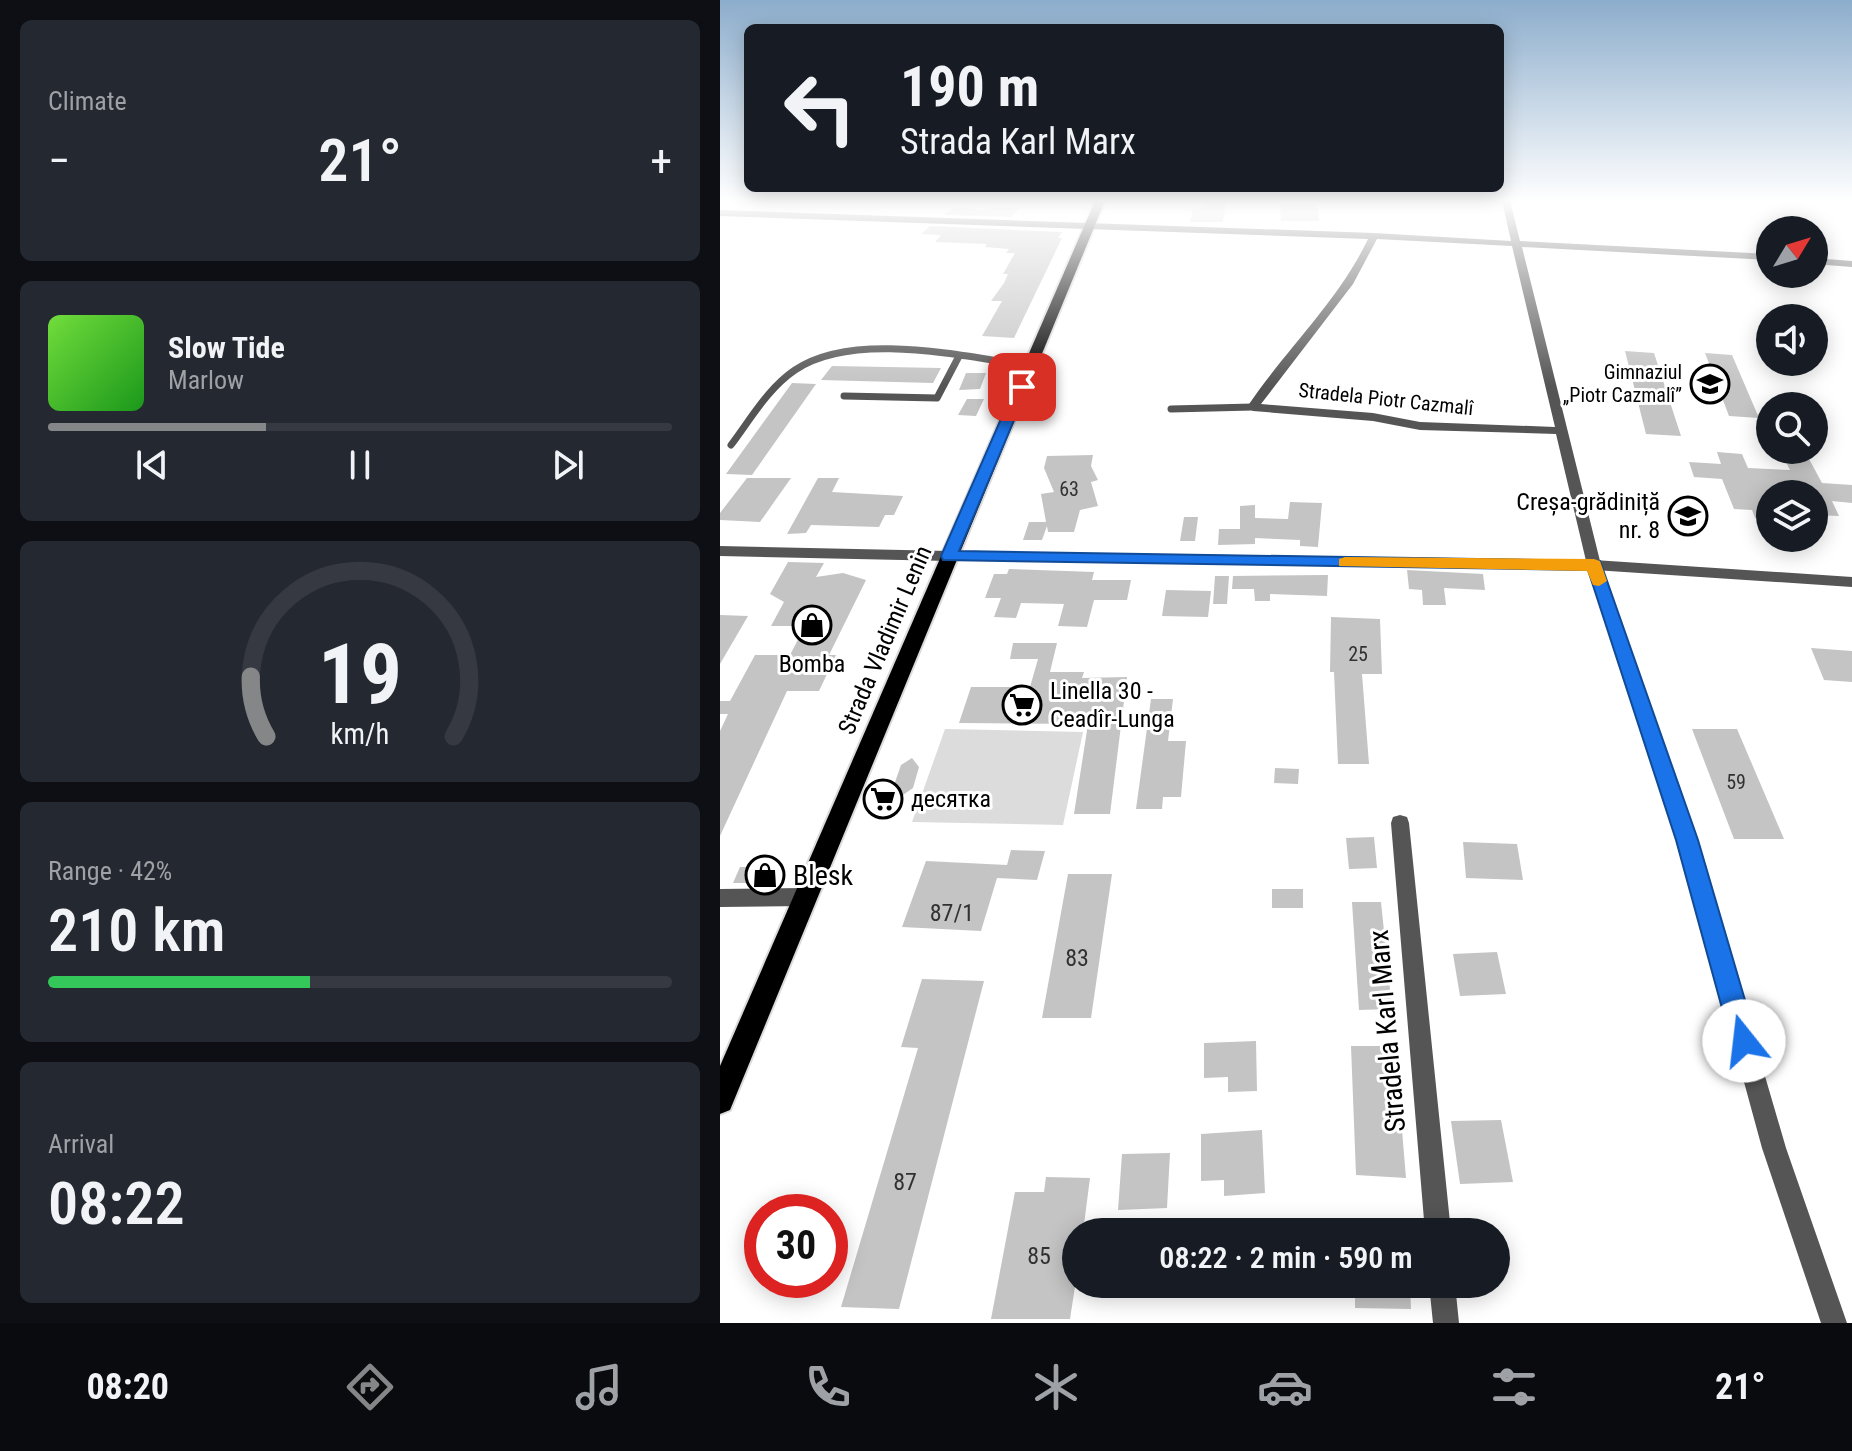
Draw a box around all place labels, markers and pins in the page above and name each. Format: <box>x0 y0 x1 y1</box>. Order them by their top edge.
pin <box>988 353 1056 421</box>
place label: Gimnaziul „Piotr Cazmalî” <box>1563 360 1682 407</box>
school or university icon: Gimnaziul „Piotr Cazmalî” <box>1689 363 1731 405</box>
place label: Creșa-grădiniță nr. 8 <box>1516 488 1660 544</box>
school or university icon: Creșa-grădiniță nr. 8 <box>1667 495 1709 537</box>
shop icon: Bomba <box>791 604 833 646</box>
place label: Bomba <box>779 650 845 678</box>
place label: Linella 30 - Ceadîr-Lunga <box>1050 677 1175 733</box>
supermarket icon: Linella 30 - Ceadîr-Lunga <box>1001 684 1043 726</box>
supermarket icon: десятка <box>862 778 904 820</box>
place label: десятка <box>911 785 991 813</box>
shop icon: Blesk <box>744 854 786 896</box>
place label: Blesk <box>793 859 854 892</box>

